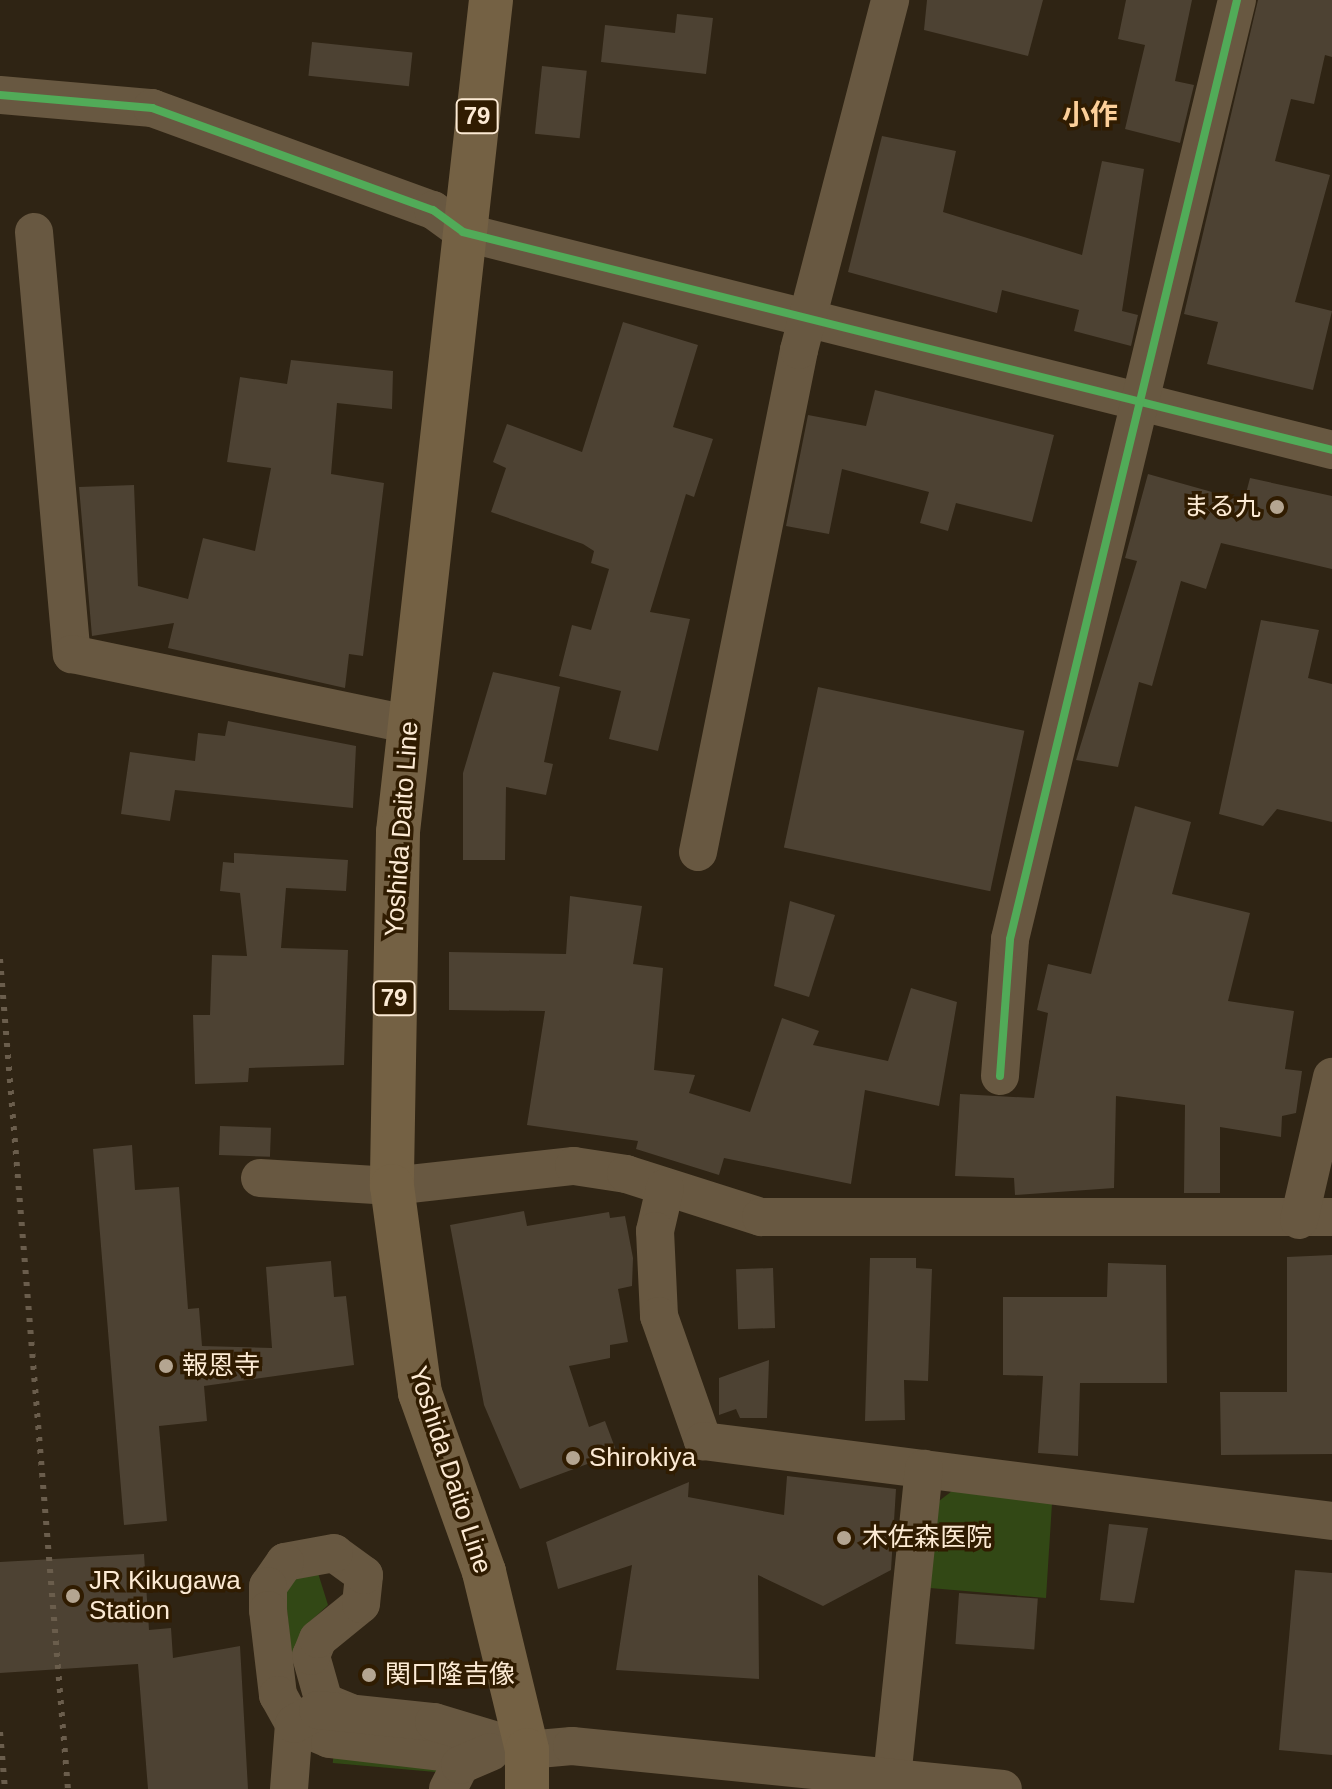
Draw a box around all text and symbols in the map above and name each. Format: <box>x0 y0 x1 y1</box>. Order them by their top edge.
road number: 79 <box>455 96 499 136</box>
district label: 小作 <box>1062 98 1118 132</box>
place label: まる九 <box>1183 491 1261 523</box>
marker: まる九 <box>1268 498 1286 516</box>
street label: Yoshida Daito Line <box>379 720 425 938</box>
road number: 79 <box>372 978 416 1018</box>
place label: 報恩寺 <box>182 1350 260 1382</box>
marker: 報恩寺 <box>157 1357 175 1375</box>
street label: Yoshida Daito Line <box>402 1363 498 1577</box>
place label: Shirokiya <box>589 1442 696 1474</box>
marker: Shirokiya <box>564 1449 582 1467</box>
place label: 木佐森医院 <box>862 1522 992 1554</box>
marker: 木佐森医院 <box>833 1527 855 1549</box>
place label: JR Kikugawa Station <box>89 1565 241 1626</box>
marker: JR Kikugawa Station <box>64 1587 82 1605</box>
place label: 関口隆吉像 <box>385 1659 515 1691</box>
marker: 関口隆吉像 <box>360 1666 378 1684</box>

